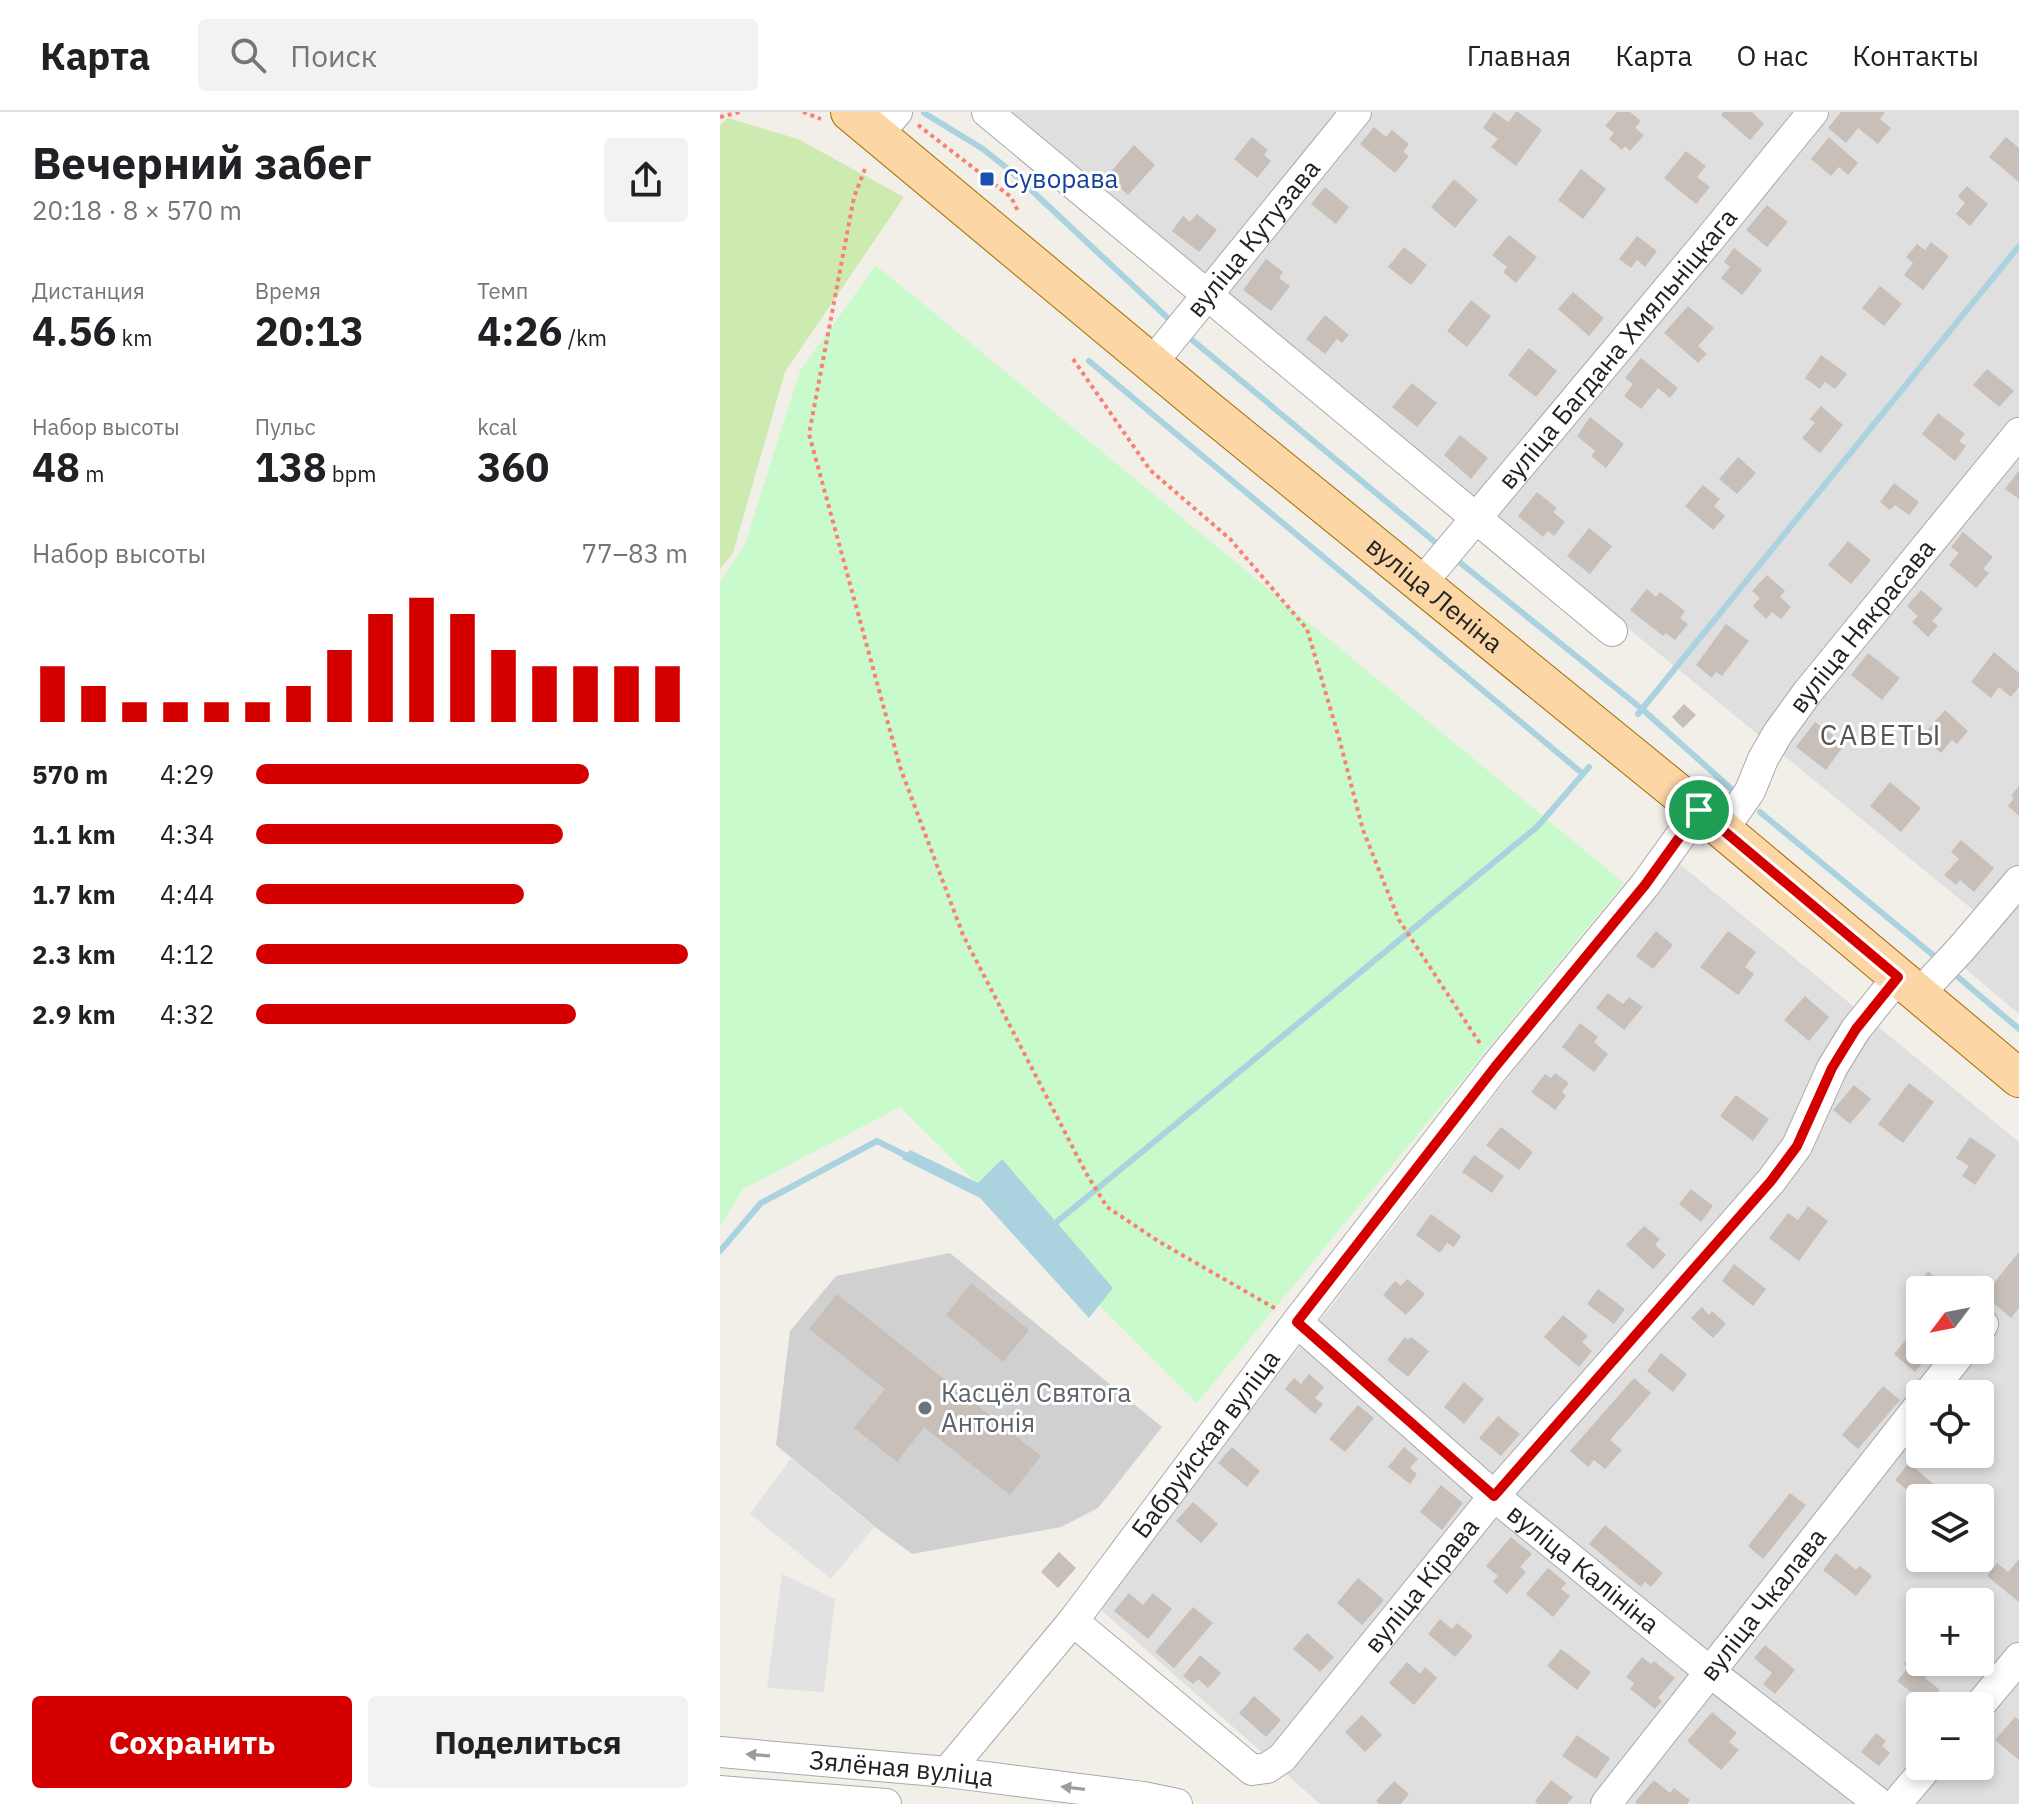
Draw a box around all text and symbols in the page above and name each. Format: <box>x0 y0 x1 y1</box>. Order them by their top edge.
search box <box>198 19 758 91</box>
text: Карта <box>40 31 150 80</box>
icon: search <box>226 33 270 77</box>
text: Поиск <box>290 36 377 75</box>
text: Главная <box>1467 37 1571 74</box>
text: Карта <box>1615 37 1692 74</box>
text: О нас <box>1736 37 1808 74</box>
text: Контакты <box>1852 37 1979 74</box>
text: Вечерний забег <box>32 134 372 191</box>
button: share <box>604 138 688 222</box>
street label: вуліца Кутузава <box>1178 152 1327 324</box>
place label: Суворава <box>1003 161 1119 195</box>
marker: Суворава <box>978 170 996 188</box>
text: 20:18 · 8 × 570 m <box>32 193 242 227</box>
street label: вуліца Багдана Хмяльніцкага <box>1490 201 1744 495</box>
text: Дистанция <box>32 276 145 305</box>
text: Время <box>255 276 321 305</box>
text: Темп <box>477 276 528 305</box>
text: 4.56 <box>32 305 116 357</box>
text: 20:13 <box>255 305 364 357</box>
text: 4:26 <box>477 305 563 357</box>
text: km <box>116 323 152 352</box>
text: /km <box>563 323 607 352</box>
text: Набор высоты <box>32 412 180 441</box>
text: Пульс <box>255 412 315 441</box>
text: kcal <box>477 412 517 441</box>
text: 48 <box>32 441 80 493</box>
text: 138 <box>255 441 327 493</box>
text: 360 <box>477 441 549 493</box>
text: m <box>80 459 104 488</box>
text: bpm <box>327 459 377 488</box>
street label: вуліца Леніна <box>1360 528 1511 660</box>
street label: вуліца Някрасава <box>1780 531 1942 719</box>
text: Набор высоты <box>32 536 206 570</box>
text: 77–83 m <box>581 536 688 570</box>
district label: САВЕТЫ <box>1820 716 1942 753</box>
text: 570 m <box>32 757 108 791</box>
text: 4:29 <box>160 757 214 791</box>
pin <box>1665 776 1733 844</box>
icon: arrive <box>1677 788 1721 832</box>
text: 1.1 km <box>32 817 116 851</box>
text: 4:34 <box>160 817 214 851</box>
text: 1.7 km <box>32 877 116 911</box>
text: 4:44 <box>160 877 214 911</box>
text: 2.3 km <box>32 937 116 971</box>
text: 4:12 <box>160 937 214 971</box>
text: 2.9 km <box>32 997 116 1031</box>
text: 4:32 <box>160 997 214 1031</box>
north arrow <box>1906 1276 1994 1364</box>
map controls <box>1906 1276 1994 1780</box>
street label: Бабруйская вуліца <box>1123 1342 1287 1544</box>
place label: Касцёл Святога Антонія <box>941 1375 1132 1439</box>
button: locate <box>1906 1380 1994 1468</box>
marker: Касцёл Святога Антонія <box>916 1399 934 1417</box>
button: layers <box>1906 1484 1994 1572</box>
street label: вуліца Калініна <box>1501 1496 1667 1640</box>
street label: вуліца Кірава <box>1356 1510 1486 1659</box>
street label: вуліца Чкалава <box>1692 1520 1833 1687</box>
button: + <box>1906 1588 1994 1676</box>
button: − <box>1906 1692 1994 1780</box>
button: Сохранить <box>32 1696 352 1788</box>
button: Поделиться <box>368 1696 688 1788</box>
street label: Зялёная вуліца <box>808 1742 996 1794</box>
one-way arrow <box>745 1748 770 1761</box>
one-way arrow <box>1060 1781 1085 1794</box>

